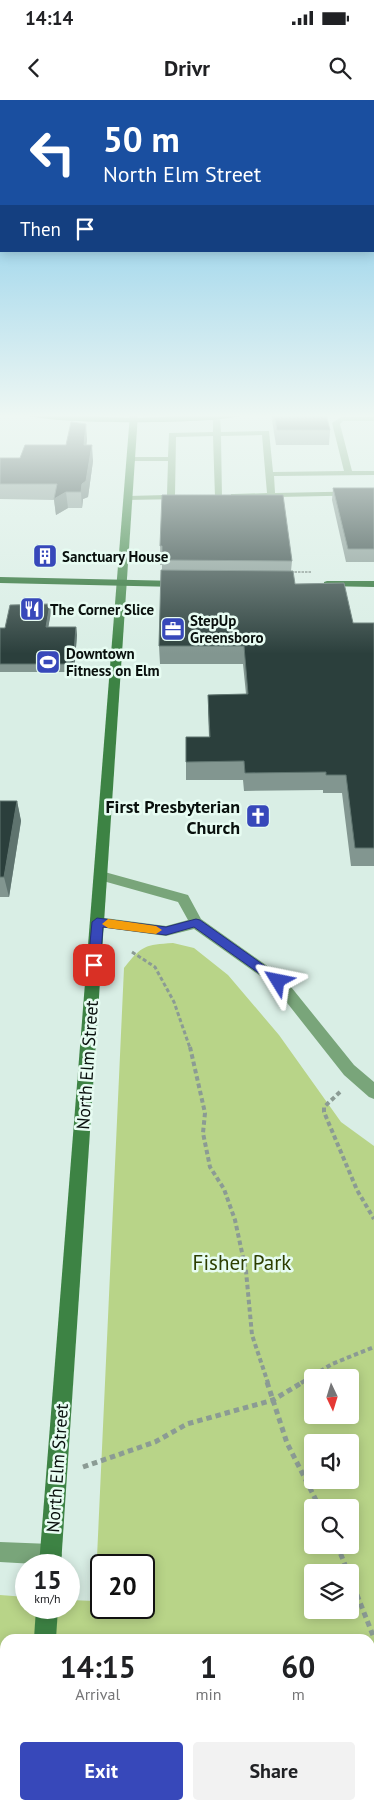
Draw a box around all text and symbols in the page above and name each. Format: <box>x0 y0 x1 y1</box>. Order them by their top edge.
text: 14:14 <box>25 6 73 30</box>
icon: back <box>20 54 48 82</box>
text: Drivr <box>164 54 210 82</box>
icon: search <box>326 54 354 82</box>
text: 50 m <box>103 116 180 162</box>
icon: left <box>20 120 85 185</box>
text: North Elm Street <box>103 160 261 188</box>
icon: arrive <box>71 215 99 243</box>
text: Then <box>20 217 61 241</box>
building icon: Sanctuary House <box>32 543 58 569</box>
place label: Sanctuary House <box>62 547 169 566</box>
restaurant icon: The Corner Slice <box>19 596 45 622</box>
place label: The Corner Slice <box>50 600 155 619</box>
place label: StepUp Greensboro <box>190 611 264 647</box>
office icon: StepUp Greensboro <box>160 616 186 642</box>
place label: Downtown Fitness on Elm <box>66 644 159 680</box>
sports icon: Downtown Fitness on Elm <box>35 649 61 675</box>
place label: First Presbyterian Church <box>105 795 240 839</box>
church icon: First Presbyterian Church <box>245 803 271 829</box>
pin <box>73 944 115 986</box>
icon: arrive <box>80 951 108 979</box>
position arrow <box>251 954 303 1006</box>
street label: North Elm Street <box>71 1000 103 1130</box>
park label: Fisher Park <box>193 1249 291 1276</box>
north arrow <box>304 1369 359 1424</box>
map controls <box>304 1369 359 1619</box>
street label: North Elm Street <box>41 1403 73 1533</box>
button: sound <box>304 1434 359 1489</box>
button: search <box>304 1499 359 1554</box>
speed limit sign: 20 <box>90 1554 155 1619</box>
text: 15 <box>33 1564 62 1596</box>
button: layers <box>304 1564 359 1619</box>
text: km/h <box>34 1591 61 1606</box>
text: 14:15 <box>60 1647 136 1686</box>
text: 1 <box>200 1647 217 1686</box>
text: 60 <box>281 1647 315 1686</box>
text: Arrival <box>75 1684 120 1704</box>
text: min <box>196 1684 222 1704</box>
text: m <box>292 1684 305 1704</box>
button: Exit <box>20 1742 183 1800</box>
button: Share <box>193 1742 355 1800</box>

